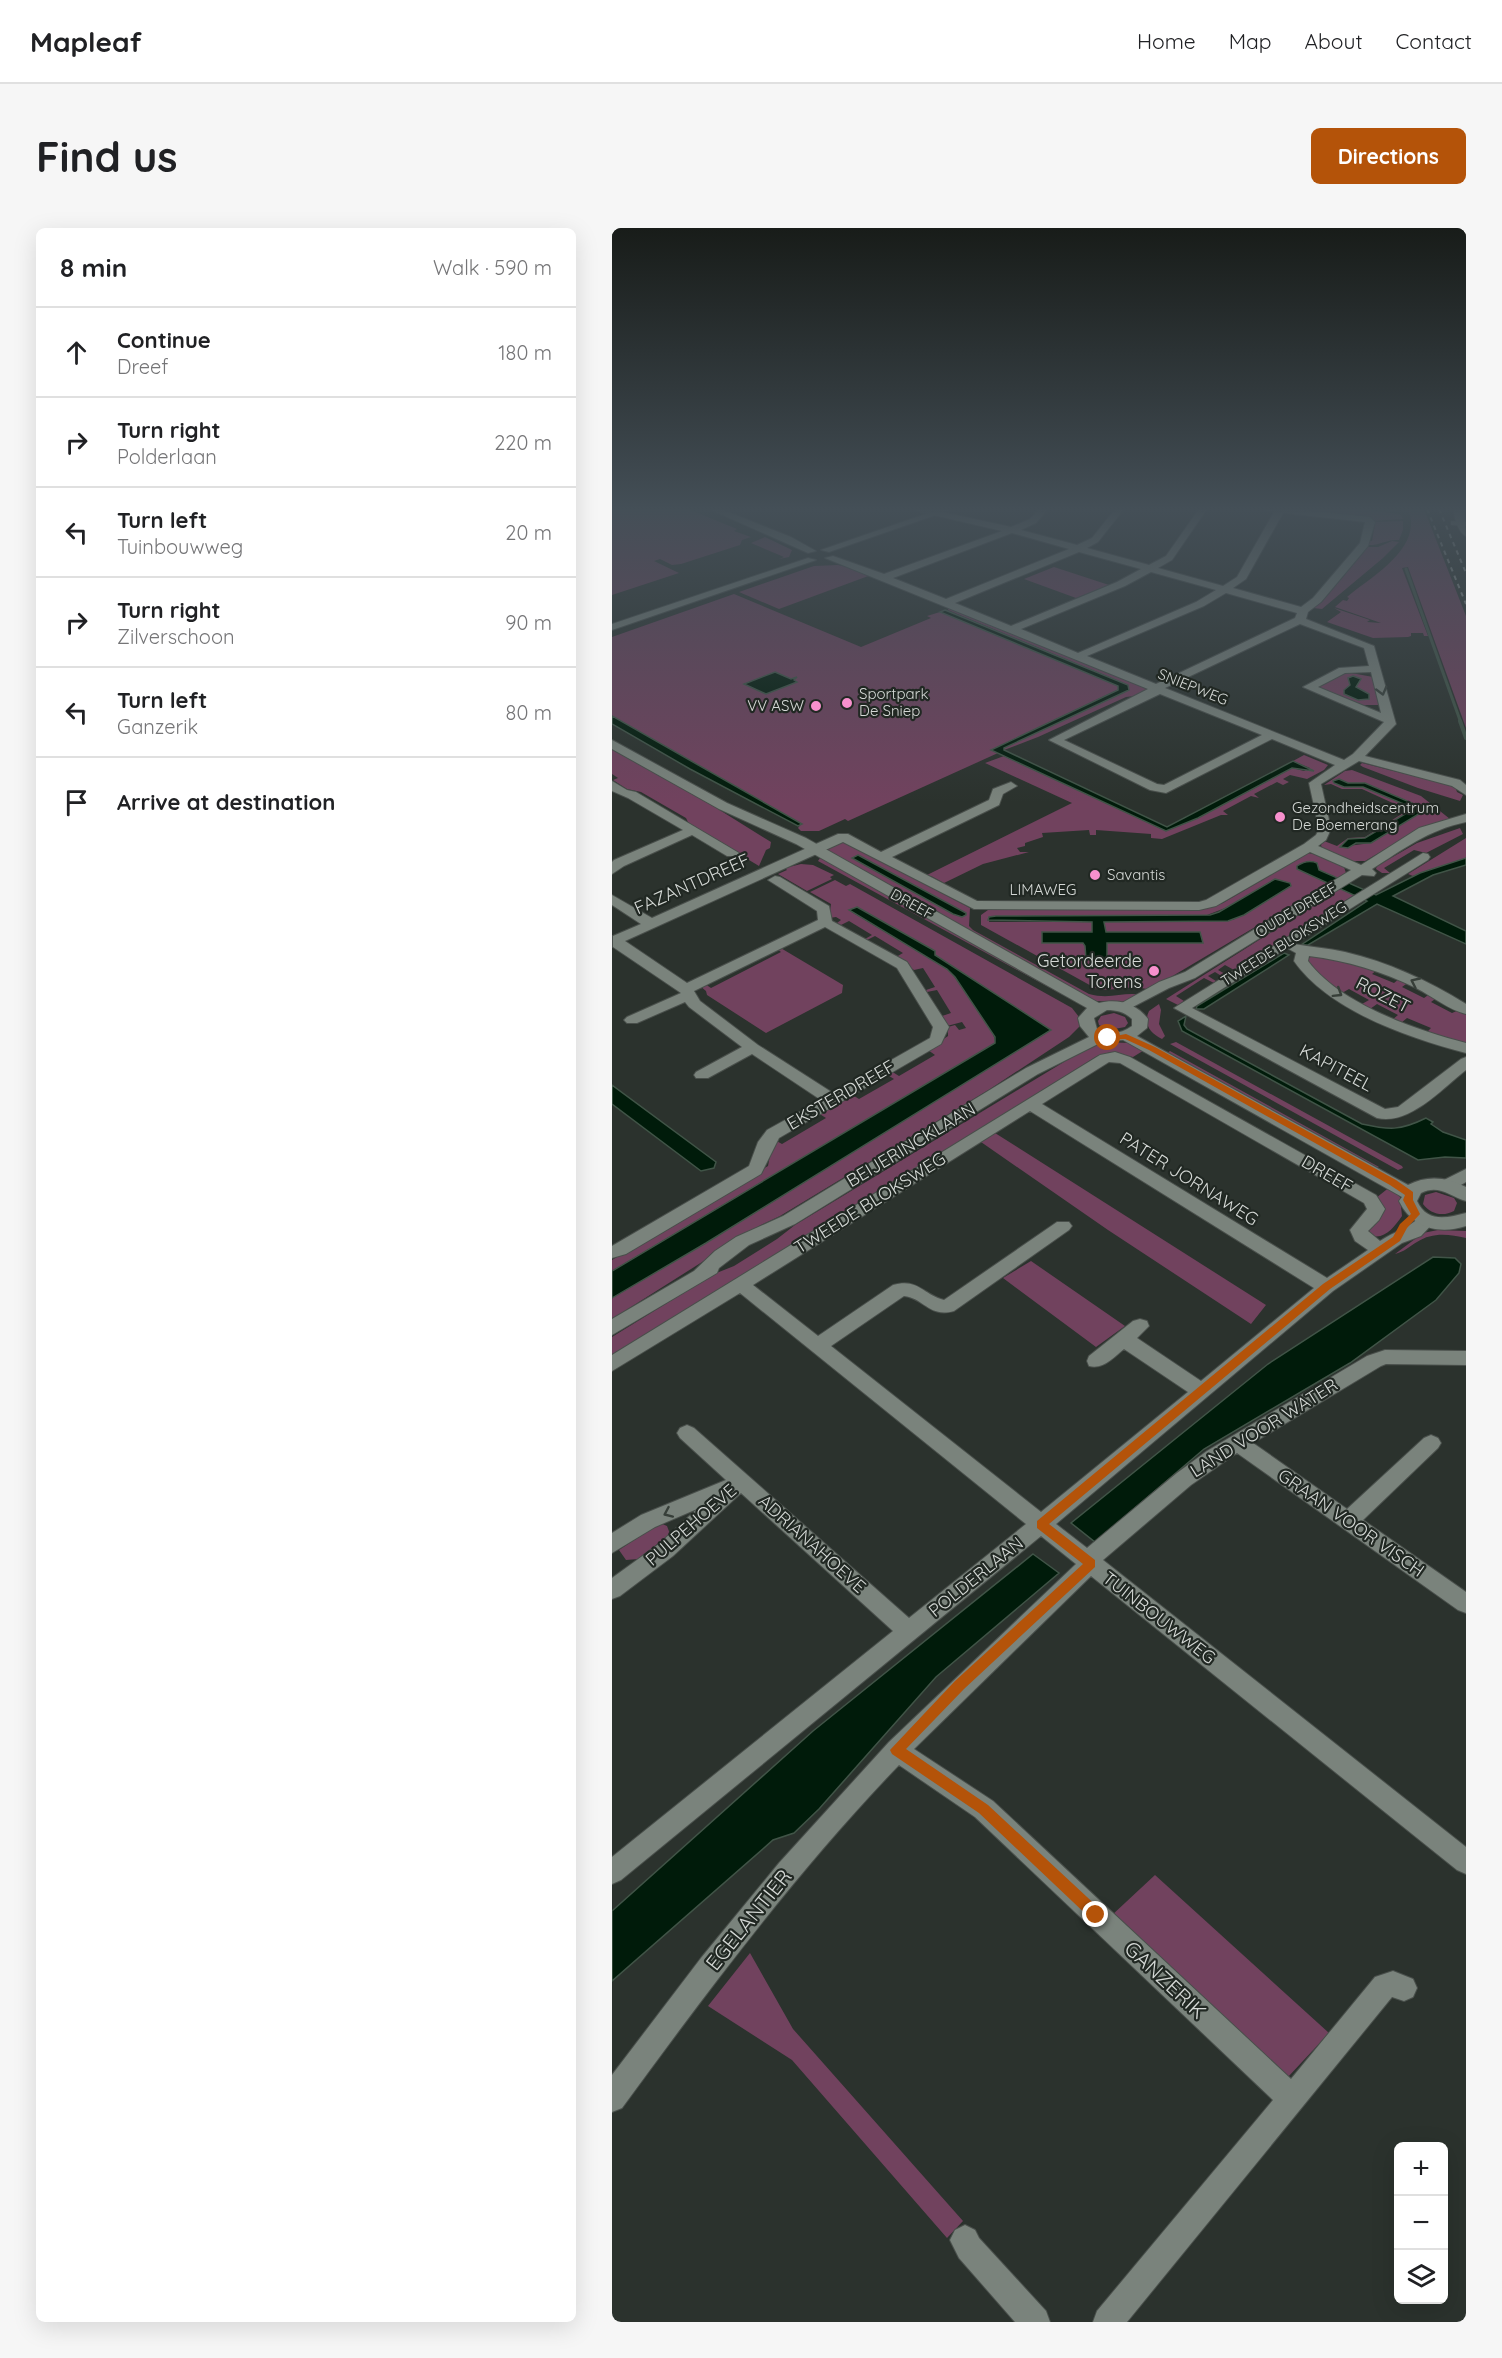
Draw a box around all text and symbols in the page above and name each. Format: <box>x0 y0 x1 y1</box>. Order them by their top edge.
text: Mapleaf <box>30 24 142 59</box>
text: Home <box>1137 28 1196 54</box>
text: Map <box>1229 28 1272 54</box>
text: About <box>1305 28 1363 54</box>
text: Contact <box>1396 28 1472 54</box>
button: Directions <box>1311 128 1466 184</box>
text: Find us <box>36 130 178 183</box>
text: 8 min <box>60 251 127 284</box>
text: Walk · 590 m <box>433 255 552 280</box>
text: Continue <box>117 326 211 354</box>
icon: ahead <box>60 336 93 369</box>
text: 180 m <box>498 340 552 365</box>
text: Dreef <box>117 354 168 379</box>
text: Turn right <box>117 416 221 444</box>
icon: right <box>60 426 93 459</box>
text: 220 m <box>494 430 552 455</box>
text: Polderlaan <box>117 444 217 469</box>
text: Turn left <box>117 506 207 534</box>
icon: left <box>60 516 93 549</box>
text: 20 m <box>505 520 552 545</box>
text: Tuinbouwweg <box>117 534 243 559</box>
text: Turn right <box>117 596 221 624</box>
icon: right <box>60 606 93 639</box>
text: 90 m <box>505 610 552 635</box>
text: Zilverschoon <box>117 624 235 649</box>
street label: SNIEPWEG <box>1155 664 1231 709</box>
place label: Sportpark De Sniep <box>859 684 928 720</box>
text: Turn left <box>117 686 207 714</box>
one-way arrow <box>1375 686 1387 696</box>
icon: left <box>60 696 93 729</box>
place label: VV ASW <box>747 696 805 715</box>
marker: Sportpark De Sniep <box>840 696 854 710</box>
marker: VV ASW <box>809 699 823 713</box>
text: 80 m <box>506 700 552 725</box>
text: Ganzerik <box>117 714 198 739</box>
icon: arrive <box>60 786 93 819</box>
text: Arrive at destination <box>117 788 335 816</box>
place label: Gezondheidscentrum De Boemerang <box>1292 798 1439 834</box>
marker: Gezondheidscentrum De Boemerang <box>1273 810 1287 824</box>
street label: FAZANTDREEF <box>630 848 753 919</box>
place label: Savantis <box>1107 865 1165 884</box>
marker: Savantis <box>1088 868 1102 882</box>
street label: OUDE DREEF <box>1251 878 1340 941</box>
street label: LIMAWEG <box>1010 880 1076 899</box>
street label: DREEF <box>887 884 937 923</box>
street label: TWEEDE BLOKSWEG <box>1217 897 1350 990</box>
place label: Getordeerde Torens <box>1037 949 1142 993</box>
marker: Getordeerde Torens <box>1147 964 1161 978</box>
street label: ROZET <box>1352 971 1414 1018</box>
one-way arrow <box>1410 977 1421 989</box>
one-way arrow <box>1331 986 1342 997</box>
route start <box>1094 1024 1120 1050</box>
street label: KAPITEEL <box>1296 1039 1377 1097</box>
street label: EKSTERDREEF <box>783 1054 899 1135</box>
street label: BEIJERINCKLAAN <box>842 1097 979 1192</box>
street label: PATER JORNAWEG <box>1116 1127 1263 1231</box>
street label: TWEEDE BLOKSWEG <box>790 1147 950 1258</box>
street label: DREEF <box>1297 1150 1357 1197</box>
street label: LAND VOOR WATER <box>1186 1373 1342 1482</box>
street label: GRAAN VOOR VISCH <box>1274 1463 1429 1582</box>
street label: PULPEHOEVE <box>640 1479 741 1570</box>
street label: ADRIANAHOEVE <box>754 1489 871 1598</box>
one-way arrow <box>663 1506 674 1518</box>
street label: POLDERLAAN <box>924 1531 1028 1622</box>
street label: TUINBOUWWEG <box>1098 1566 1220 1669</box>
street label: EGELANTIER <box>700 1864 797 1975</box>
route end <box>1082 1901 1108 1927</box>
street label: GANZERIK <box>1119 1935 1212 2024</box>
map controls <box>1394 2142 1448 2304</box>
button: + <box>1394 2142 1448 2196</box>
button: − <box>1394 2196 1448 2250</box>
button: layers <box>1394 2250 1448 2304</box>

